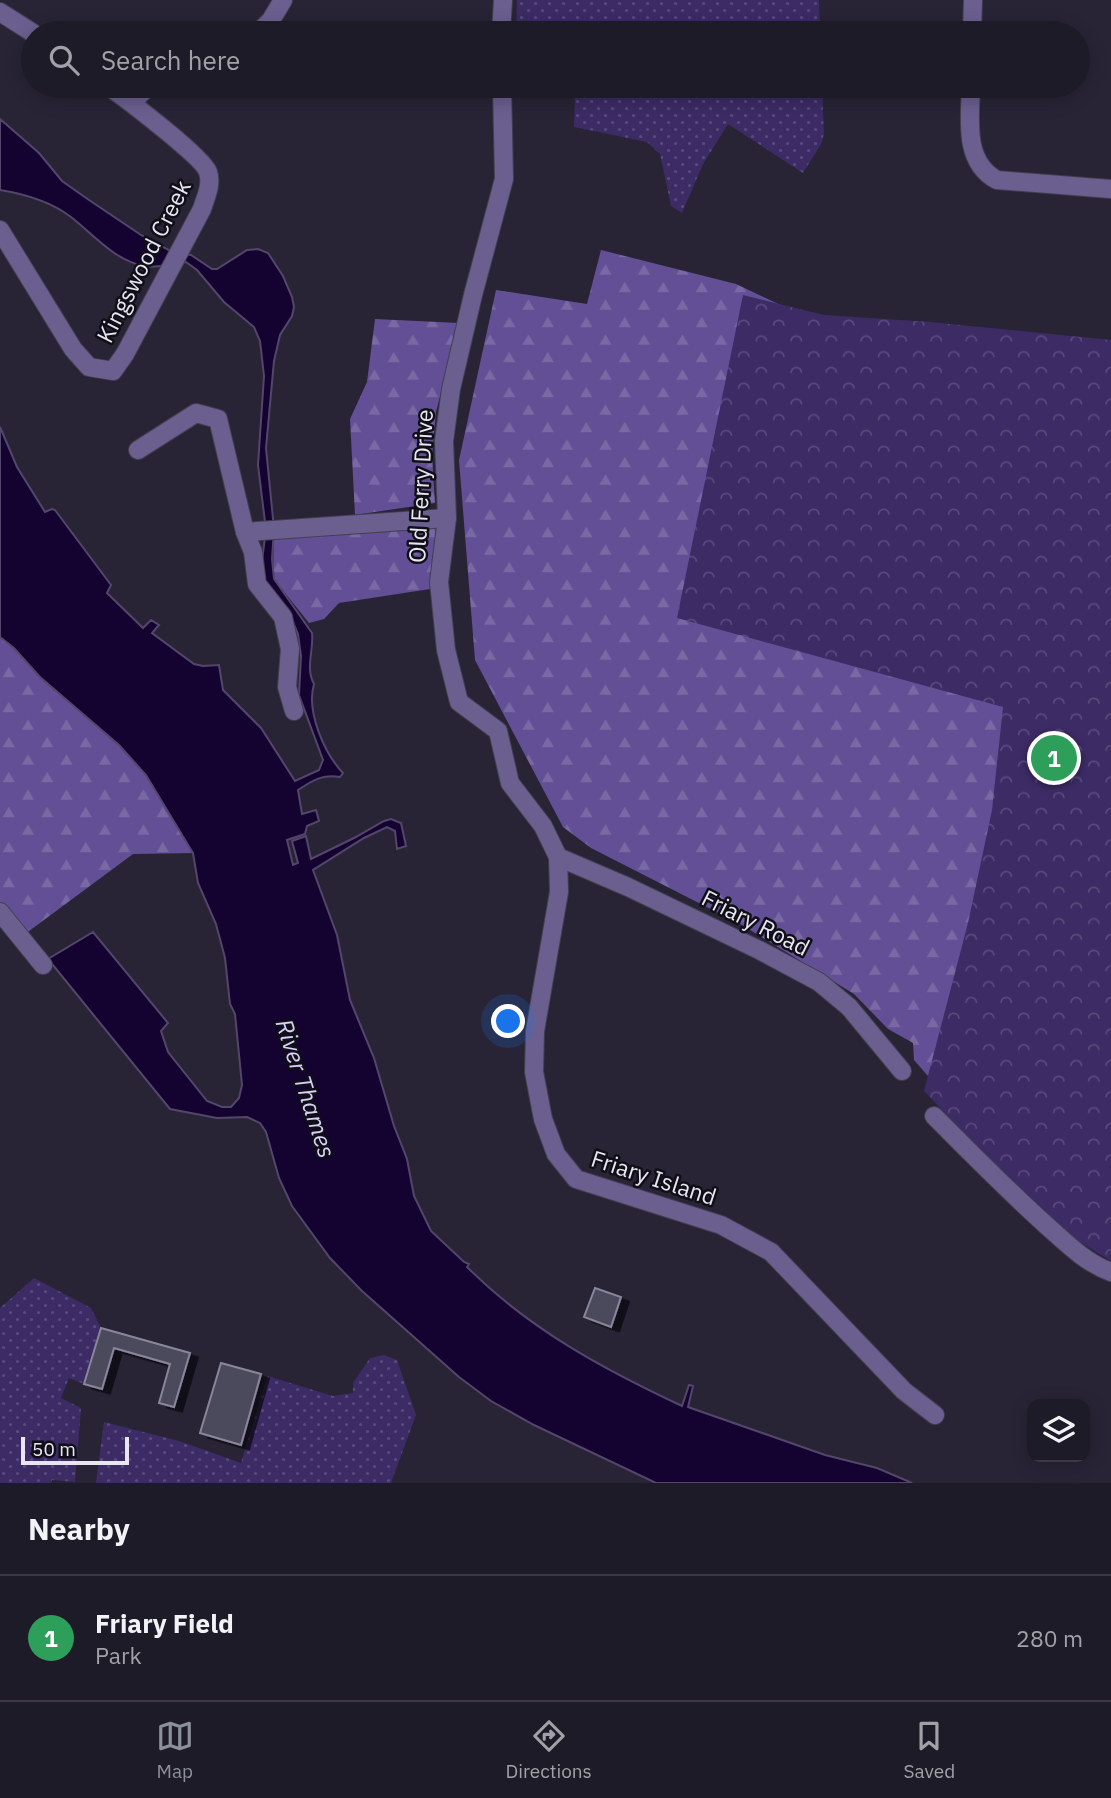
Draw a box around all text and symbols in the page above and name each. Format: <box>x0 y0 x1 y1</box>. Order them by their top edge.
search box <box>21 21 1090 98</box>
icon: search <box>45 41 83 79</box>
text: Search here <box>101 43 240 77</box>
street label: Kingswood Creek <box>89 175 197 347</box>
street label: Old Ferry Drive <box>401 409 439 563</box>
pin: 1 <box>1031 732 1077 784</box>
street label: Friary Road <box>697 882 815 962</box>
your location <box>491 1004 525 1038</box>
water label: River Thames <box>268 1014 344 1162</box>
street label: Friary Island <box>588 1143 720 1211</box>
map controls <box>1027 1399 1090 1462</box>
button: layers <box>1027 1399 1090 1462</box>
scale bar <box>21 1434 130 1466</box>
text: 50 m <box>32 1437 76 1461</box>
text: Nearby <box>28 1509 130 1548</box>
text: Friary Field <box>95 1606 234 1640</box>
text: 1 <box>44 1623 58 1653</box>
text: 280 m <box>1016 1623 1083 1653</box>
text: Park <box>95 1640 142 1670</box>
tab: Map <box>156 1717 194 1783</box>
tab: Directions <box>505 1717 592 1783</box>
tab: Saved <box>904 1717 955 1783</box>

